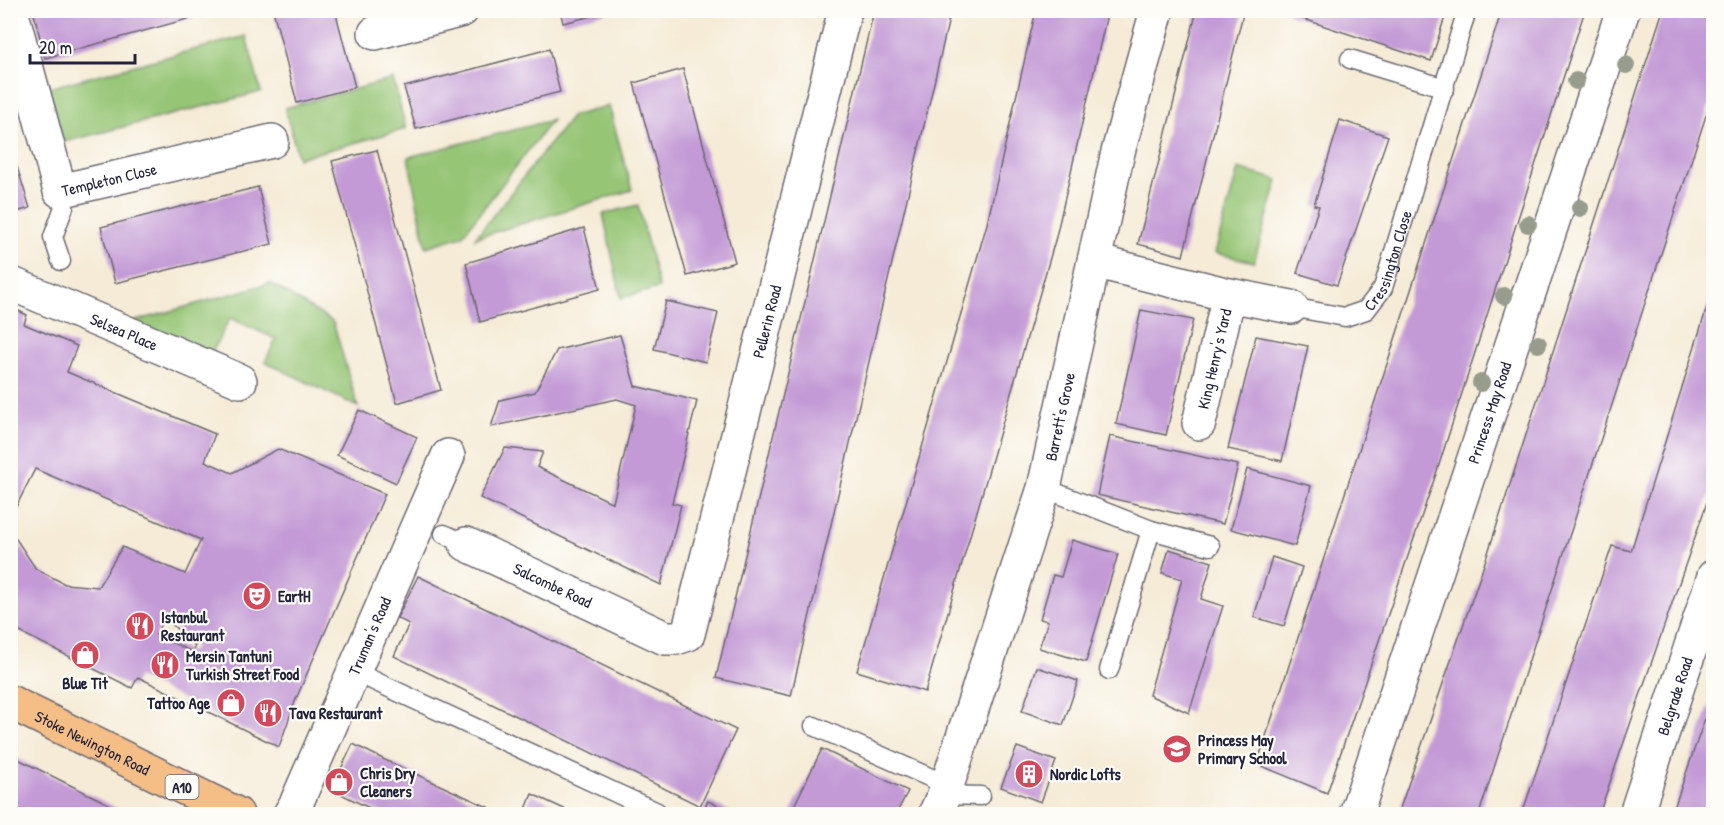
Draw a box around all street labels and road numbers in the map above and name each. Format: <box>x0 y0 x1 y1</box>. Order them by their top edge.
street label: Templeton Close <box>59 157 160 201</box>
street label: Cressington Close <box>1358 207 1417 315</box>
street label: Pellerin Road <box>747 283 786 360</box>
street label: King Henry's Yard <box>1192 306 1236 411</box>
street label: Selsea Place <box>87 308 162 356</box>
street label: Princess May Road <box>1462 359 1516 466</box>
street label: Barrett's Grove <box>1039 370 1080 463</box>
street label: Salcombe Road <box>510 557 596 613</box>
street label: Truman's Road <box>343 593 396 679</box>
street label: Belgrade Road <box>1652 654 1698 738</box>
street label: Stoke Newington Road <box>31 705 154 780</box>
road number: A10 <box>166 775 198 799</box>

